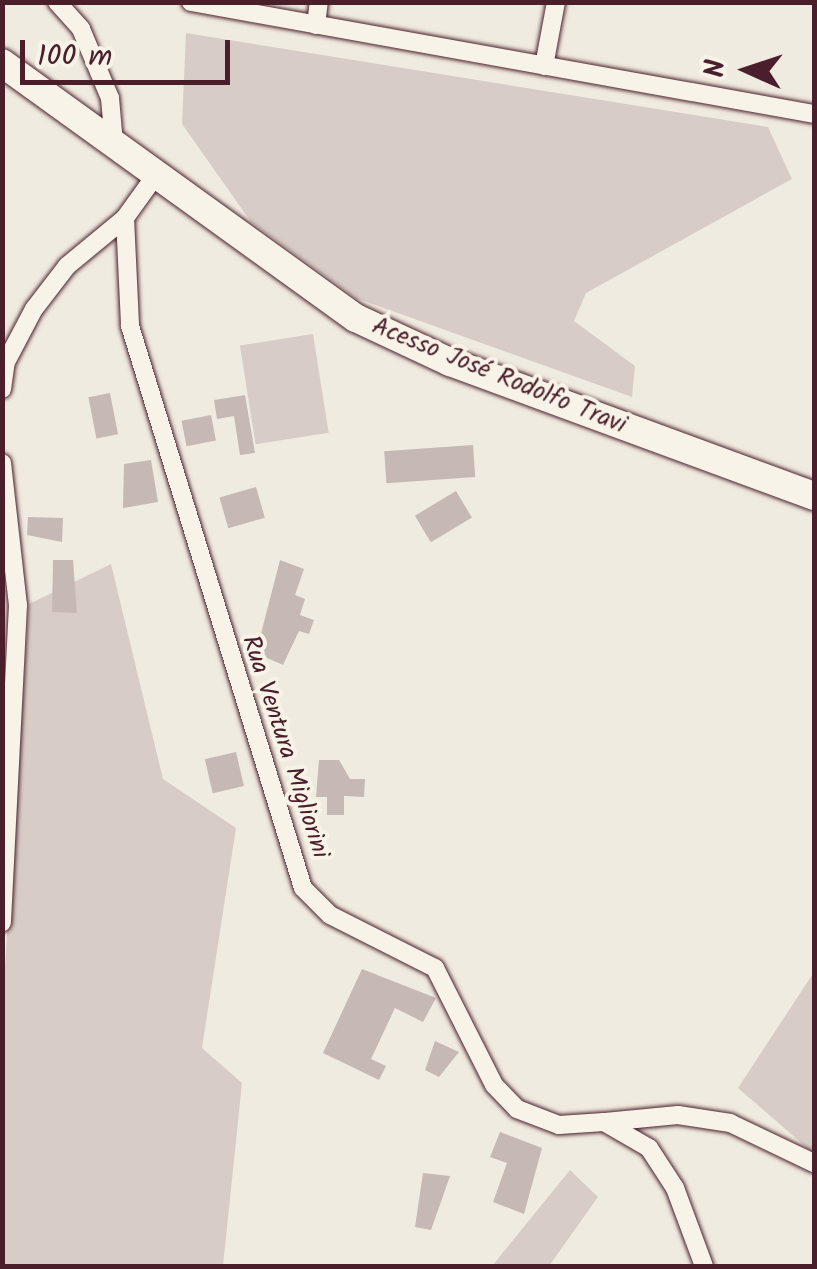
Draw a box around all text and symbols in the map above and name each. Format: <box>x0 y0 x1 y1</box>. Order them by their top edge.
scale bar <box>25 20 235 82</box>
north arrow <box>697 20 797 120</box>
text: 100 m <box>37 33 112 81</box>
text: N <box>694 58 739 78</box>
street label: Acesso José Rodolfo Travi <box>368 311 630 441</box>
street label: Rua Ventura Migliorini <box>235 632 335 862</box>

